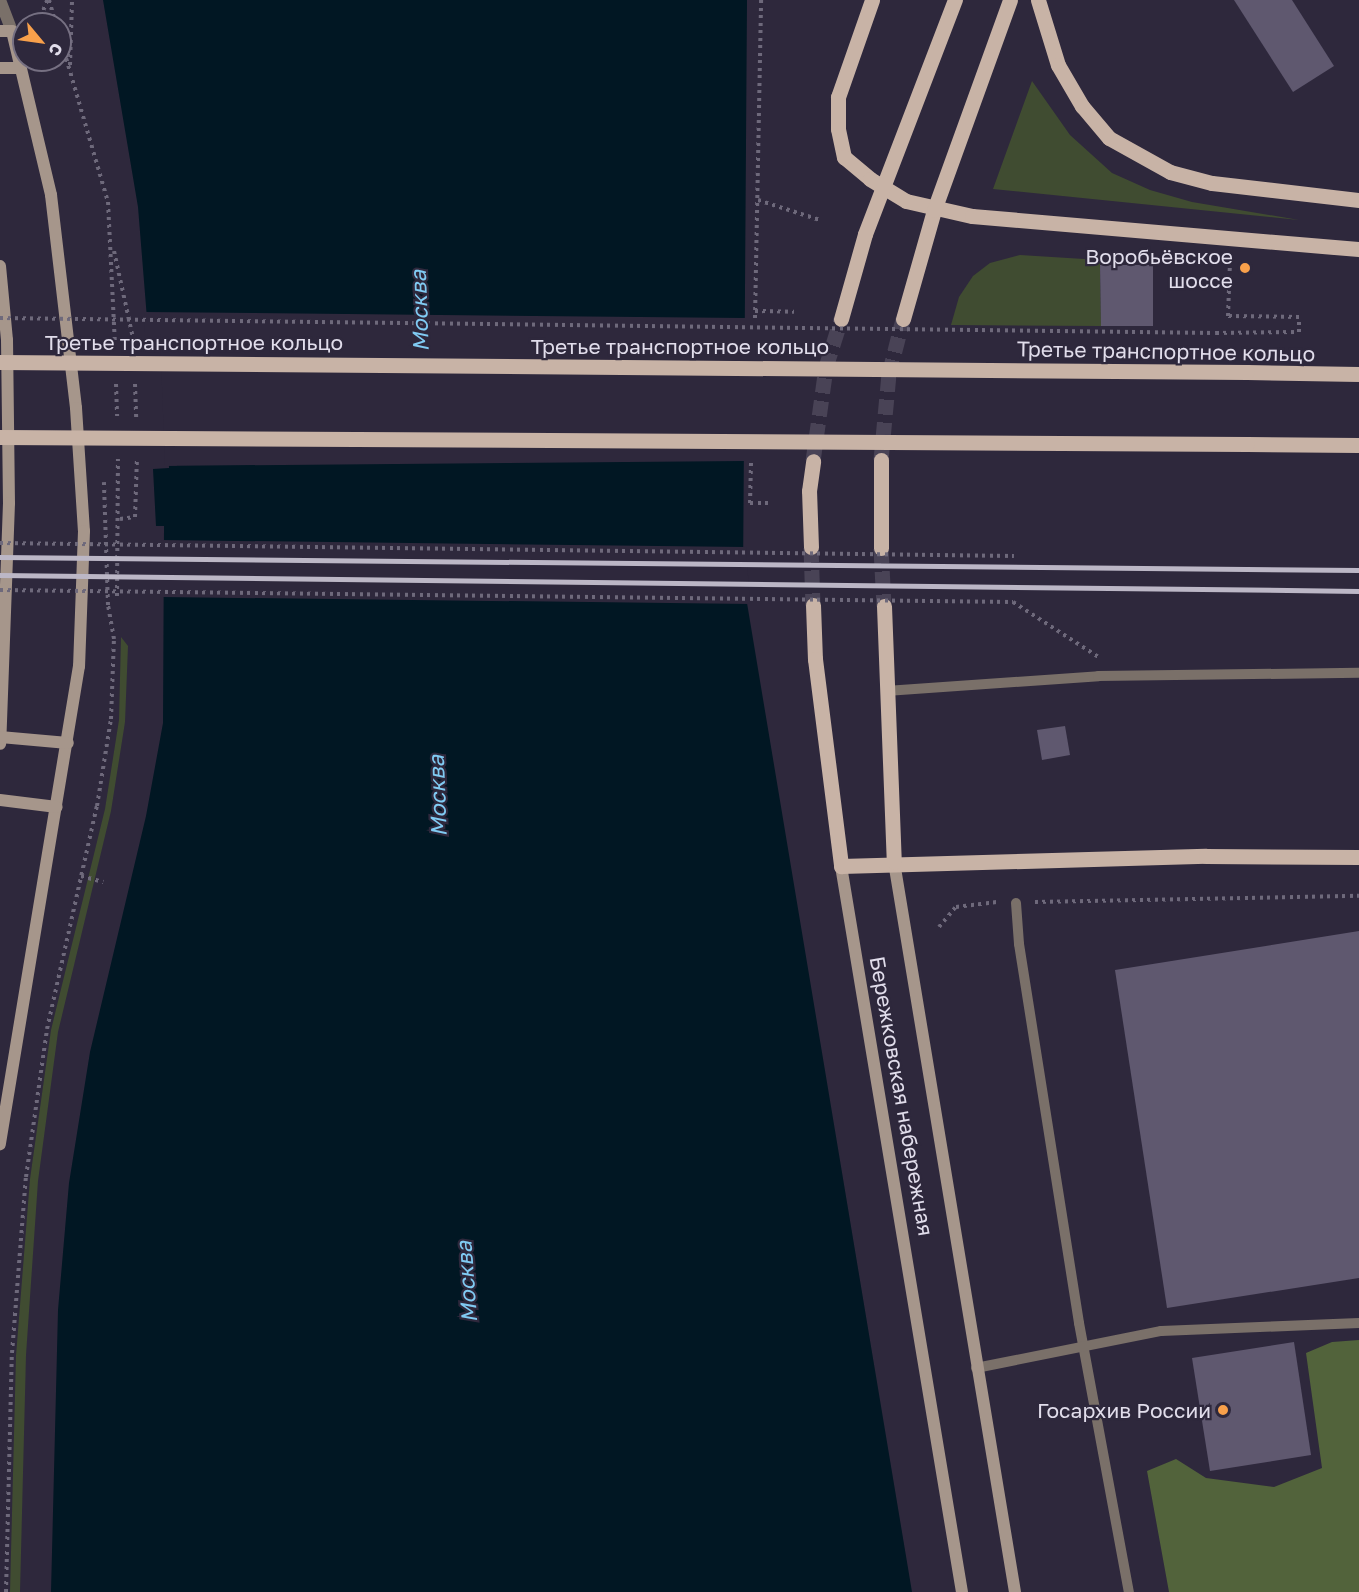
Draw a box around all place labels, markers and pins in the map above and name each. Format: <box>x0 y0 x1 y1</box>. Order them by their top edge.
place label: Воробьёвское шоссе <box>1085 243 1233 293</box>
marker: Воробьёвское шоссе <box>1238 261 1252 275</box>
place label: Госархив России <box>1037 1397 1211 1423</box>
marker: Госархив России <box>1216 1403 1230 1417</box>

